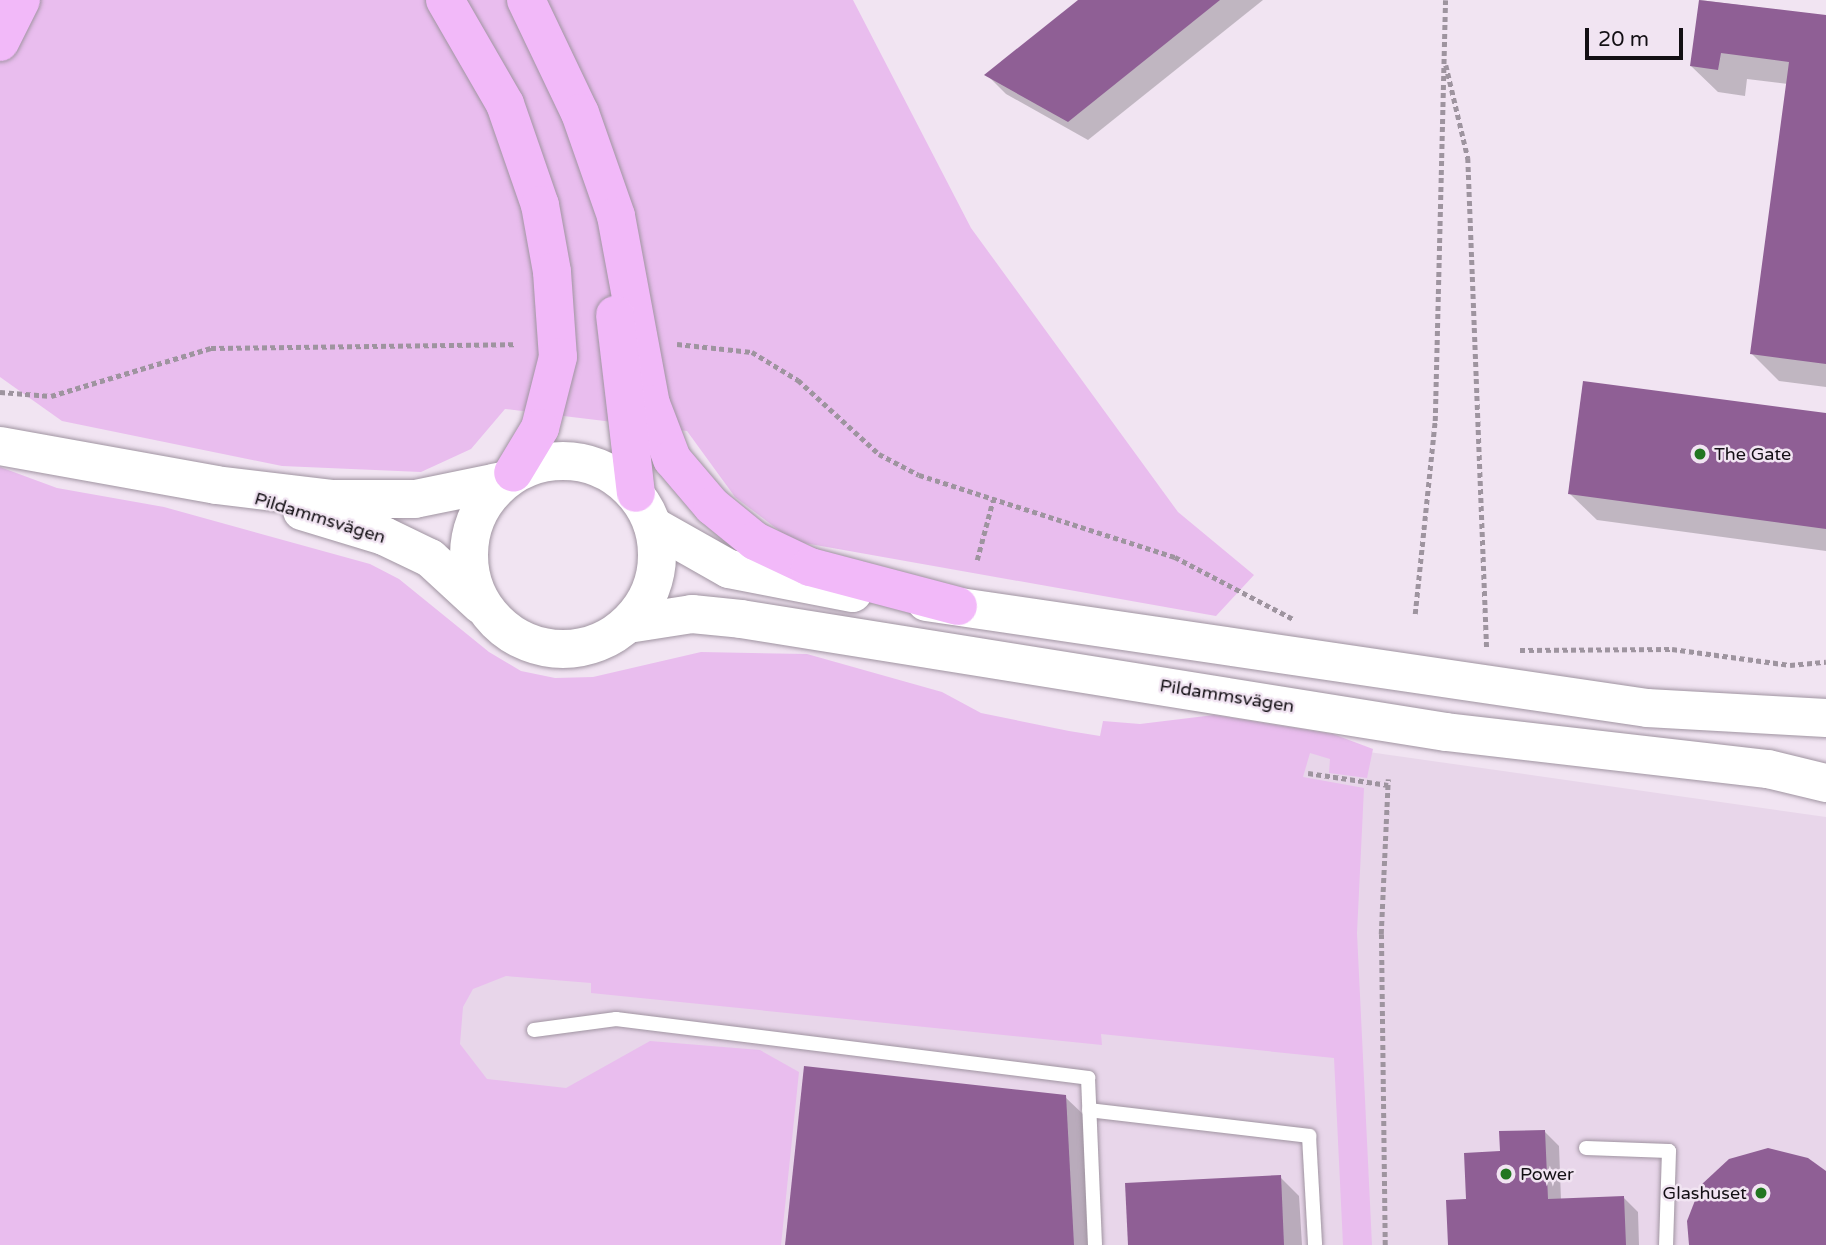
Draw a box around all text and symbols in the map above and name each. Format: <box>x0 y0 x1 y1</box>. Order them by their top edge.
scale bar <box>1588 14 1686 58</box>
text: 20 m <box>1598 27 1649 52</box>
place label: The Gate <box>1714 443 1791 465</box>
marker: The Gate <box>1692 446 1708 462</box>
street label: Pildammsvägen <box>252 488 388 548</box>
street label: Pildammsvägen <box>1158 675 1296 717</box>
place label: Power <box>1520 1163 1574 1185</box>
marker: Power <box>1498 1166 1514 1182</box>
place label: Glashuset <box>1663 1182 1747 1204</box>
marker: Glashuset <box>1753 1185 1769 1201</box>

